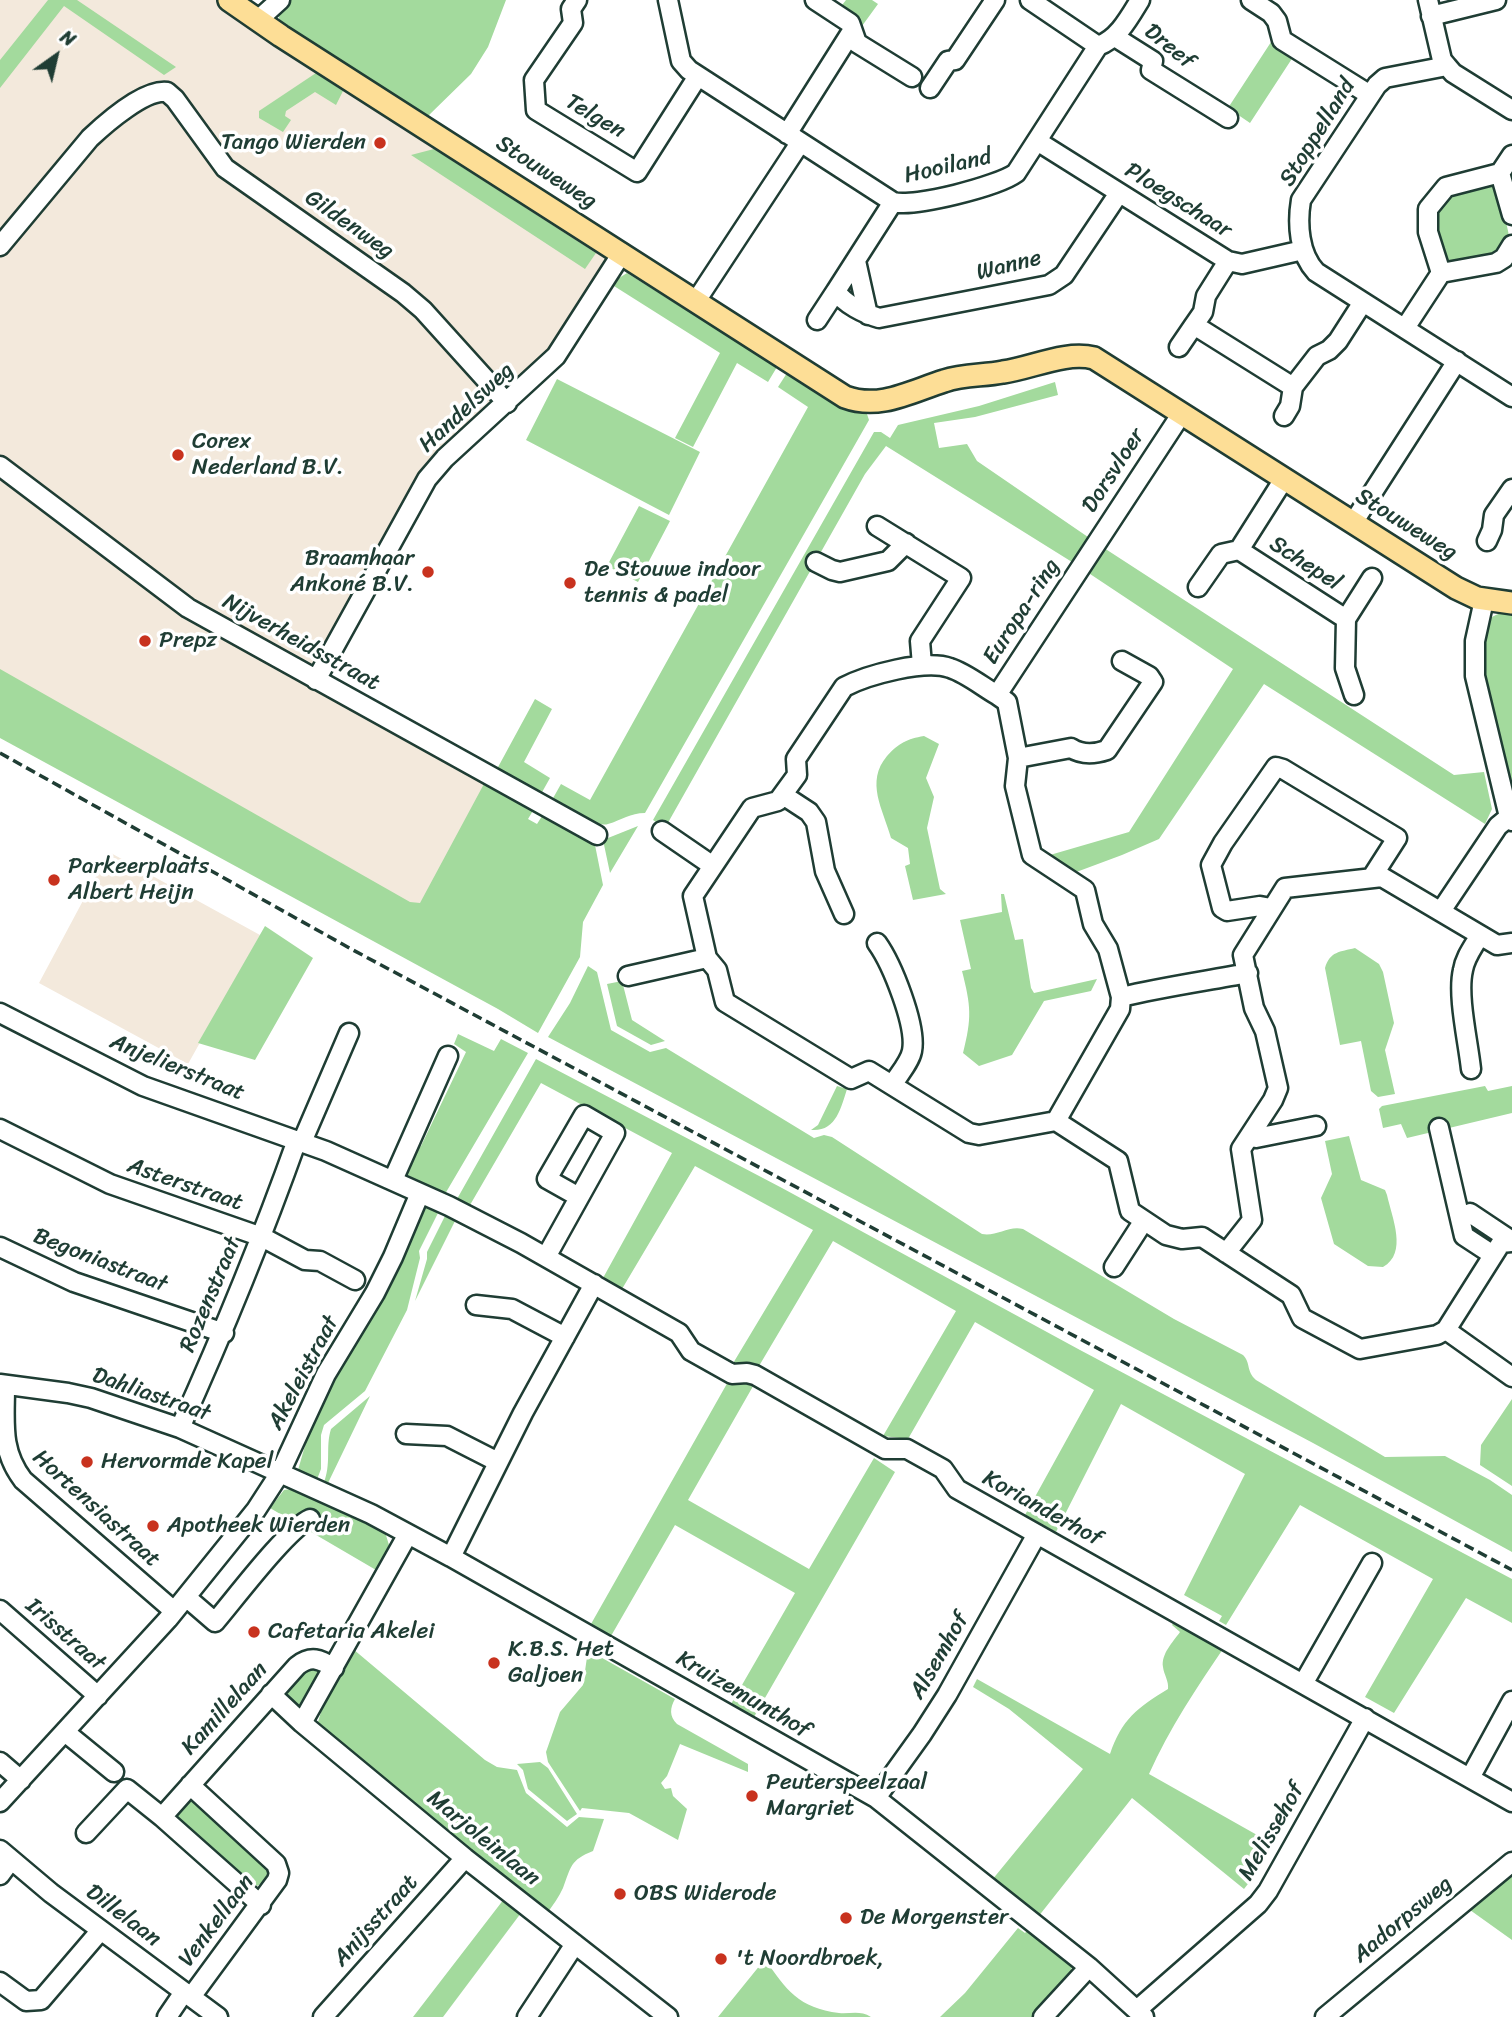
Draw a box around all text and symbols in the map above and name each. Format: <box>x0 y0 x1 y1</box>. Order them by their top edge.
street label: Dreef <box>1138 18 1200 76</box>
north arrow <box>21 21 91 91</box>
text: N <box>53 21 83 56</box>
street label: Stoppelland <box>1274 74 1362 192</box>
street label: Telgen <box>560 88 630 146</box>
place label: Tango Wierden <box>221 129 366 157</box>
street label: Stouweweg <box>490 130 602 216</box>
marker: Tango Wierden <box>372 135 388 151</box>
street label: Hooiland <box>902 144 994 190</box>
street label: Ploegschaar <box>1119 157 1237 245</box>
street label: Gildenweg <box>299 184 399 266</box>
street label: Wanne <box>974 245 1044 287</box>
street label: Handelsweg <box>414 357 520 459</box>
street label: Dorsvloer <box>1077 424 1151 518</box>
place label: Corex Nederland B.V. <box>192 428 344 482</box>
marker: Corex Nederland B.V. <box>170 447 186 463</box>
street label: Stouweweg <box>1350 483 1462 567</box>
street label: Schepel <box>1264 531 1346 597</box>
place label: Braamhaar Ankoné B.V. <box>290 545 414 599</box>
street label: Europa-ring <box>978 554 1066 670</box>
place label: De Stouwe indoor tennis & padel <box>584 556 760 610</box>
marker: Braamhaar Ankoné B.V. <box>420 564 436 580</box>
marker: De Stouwe indoor tennis & padel <box>562 575 578 591</box>
street label: Nijverheidsstraat <box>217 588 385 698</box>
place label: Prepz <box>159 627 217 655</box>
marker: Prepz <box>137 633 153 649</box>
place label: Parkeerplaats Albert Heijn <box>68 853 209 907</box>
marker: Parkeerplaats Albert Heijn <box>46 872 62 888</box>
street label: Anjelierstraat <box>106 1028 248 1108</box>
street label: Asterstraat <box>124 1152 246 1218</box>
street label: Begoniastraat <box>29 1223 171 1299</box>
street label: Rozenstraat <box>174 1233 248 1357</box>
street label: Akeleistraat <box>262 1311 346 1435</box>
street label: Dahliastraat <box>88 1362 214 1428</box>
street label: Hortensiastraat <box>26 1444 166 1574</box>
place label: Hervormde Kapel <box>101 1448 273 1476</box>
marker: Hervormde Kapel <box>79 1454 95 1470</box>
street label: Korianderhof <box>977 1465 1107 1553</box>
place label: Apotheek Wierden <box>167 1512 350 1540</box>
marker: Apotheek Wierden <box>145 1518 161 1534</box>
street label: Irisstraat <box>19 1593 111 1677</box>
street label: Alsemhof <box>904 1608 976 1704</box>
place label: Cafetaria Akelei <box>268 1618 435 1646</box>
marker: Cafetaria Akelei <box>246 1624 262 1640</box>
place label: K.B.S. Het Galjoen <box>508 1636 614 1690</box>
street label: Kruizemunthof <box>671 1645 815 1745</box>
marker: K.B.S. Het Galjoen <box>486 1655 502 1671</box>
street label: Kamillelaan <box>176 1657 274 1761</box>
place label: Peuterspeelzaal Margriet <box>766 1769 927 1823</box>
street label: Melissehof <box>1233 1778 1311 1886</box>
street label: Marjoleinlaan <box>421 1785 545 1893</box>
marker: Peuterspeelzaal Margriet <box>744 1788 760 1804</box>
street label: Venkellaan <box>173 1869 261 1973</box>
street label: Anijsstraat <box>328 1869 424 1973</box>
street label: Aadorpsweg <box>1348 1870 1458 1970</box>
street label: Dillelaan <box>80 1879 166 1953</box>
place label: OBS Widerode <box>634 1880 777 1908</box>
marker: OBS Widerode <box>612 1886 628 1902</box>
place label: De Morgenster <box>860 1904 1009 1932</box>
marker: De Morgenster <box>838 1910 854 1926</box>
place label: 't Noordbroek, <box>735 1945 884 1973</box>
marker: 't Noordbroek, <box>713 1951 729 1967</box>

